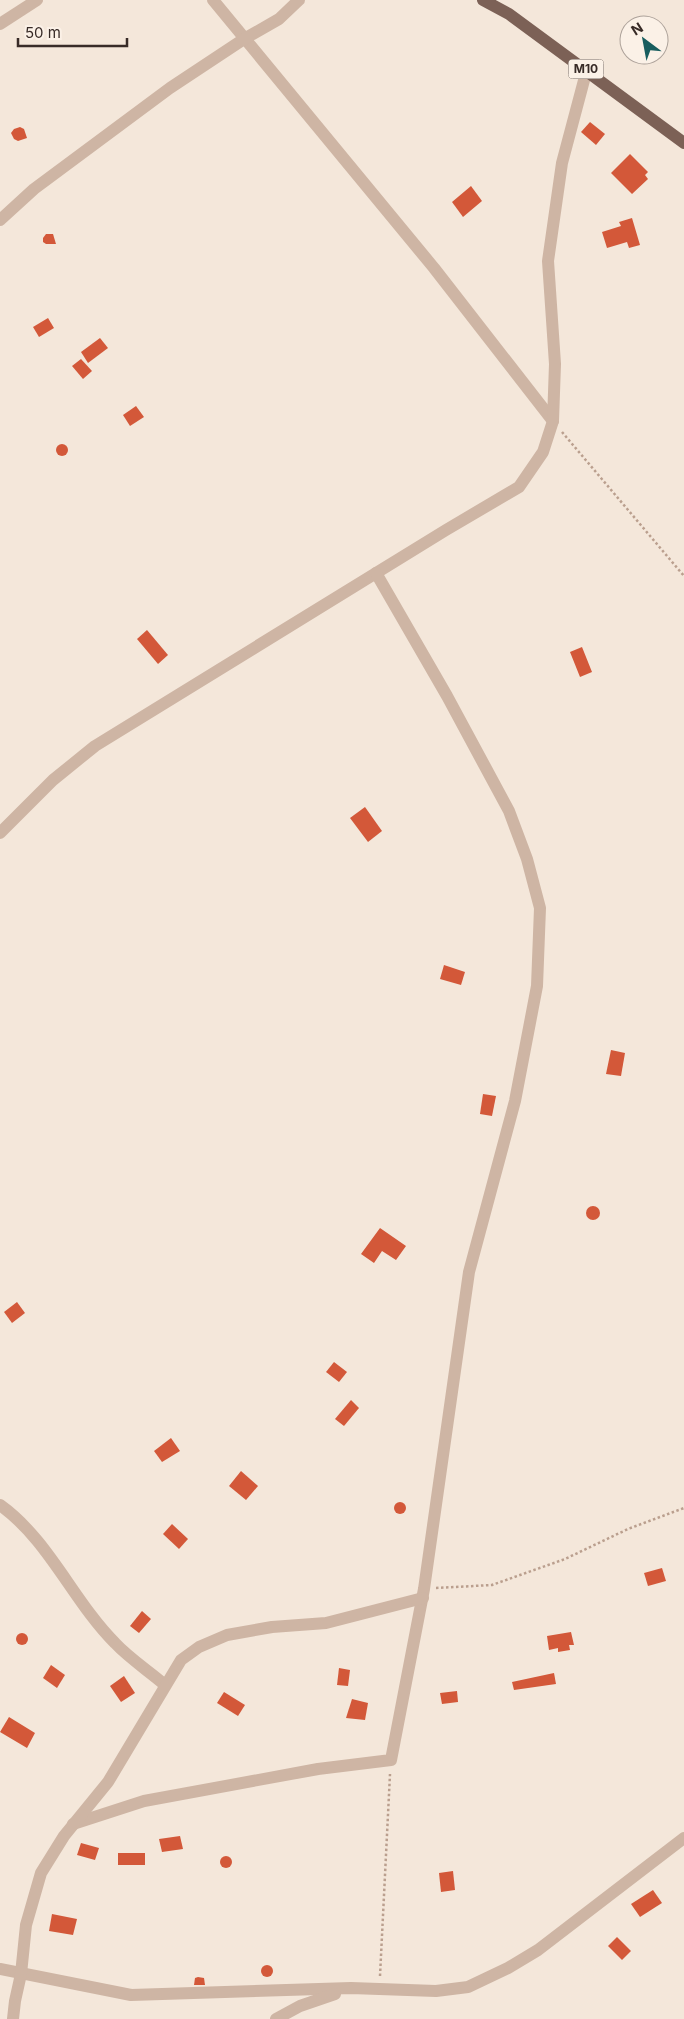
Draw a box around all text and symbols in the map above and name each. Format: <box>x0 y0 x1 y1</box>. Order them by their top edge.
scale bar <box>18 15 126 47</box>
north arrow <box>619 15 669 65</box>
text: N <box>628 19 646 39</box>
text: 50 m <box>25 23 61 42</box>
road number: M10 <box>568 60 604 78</box>

